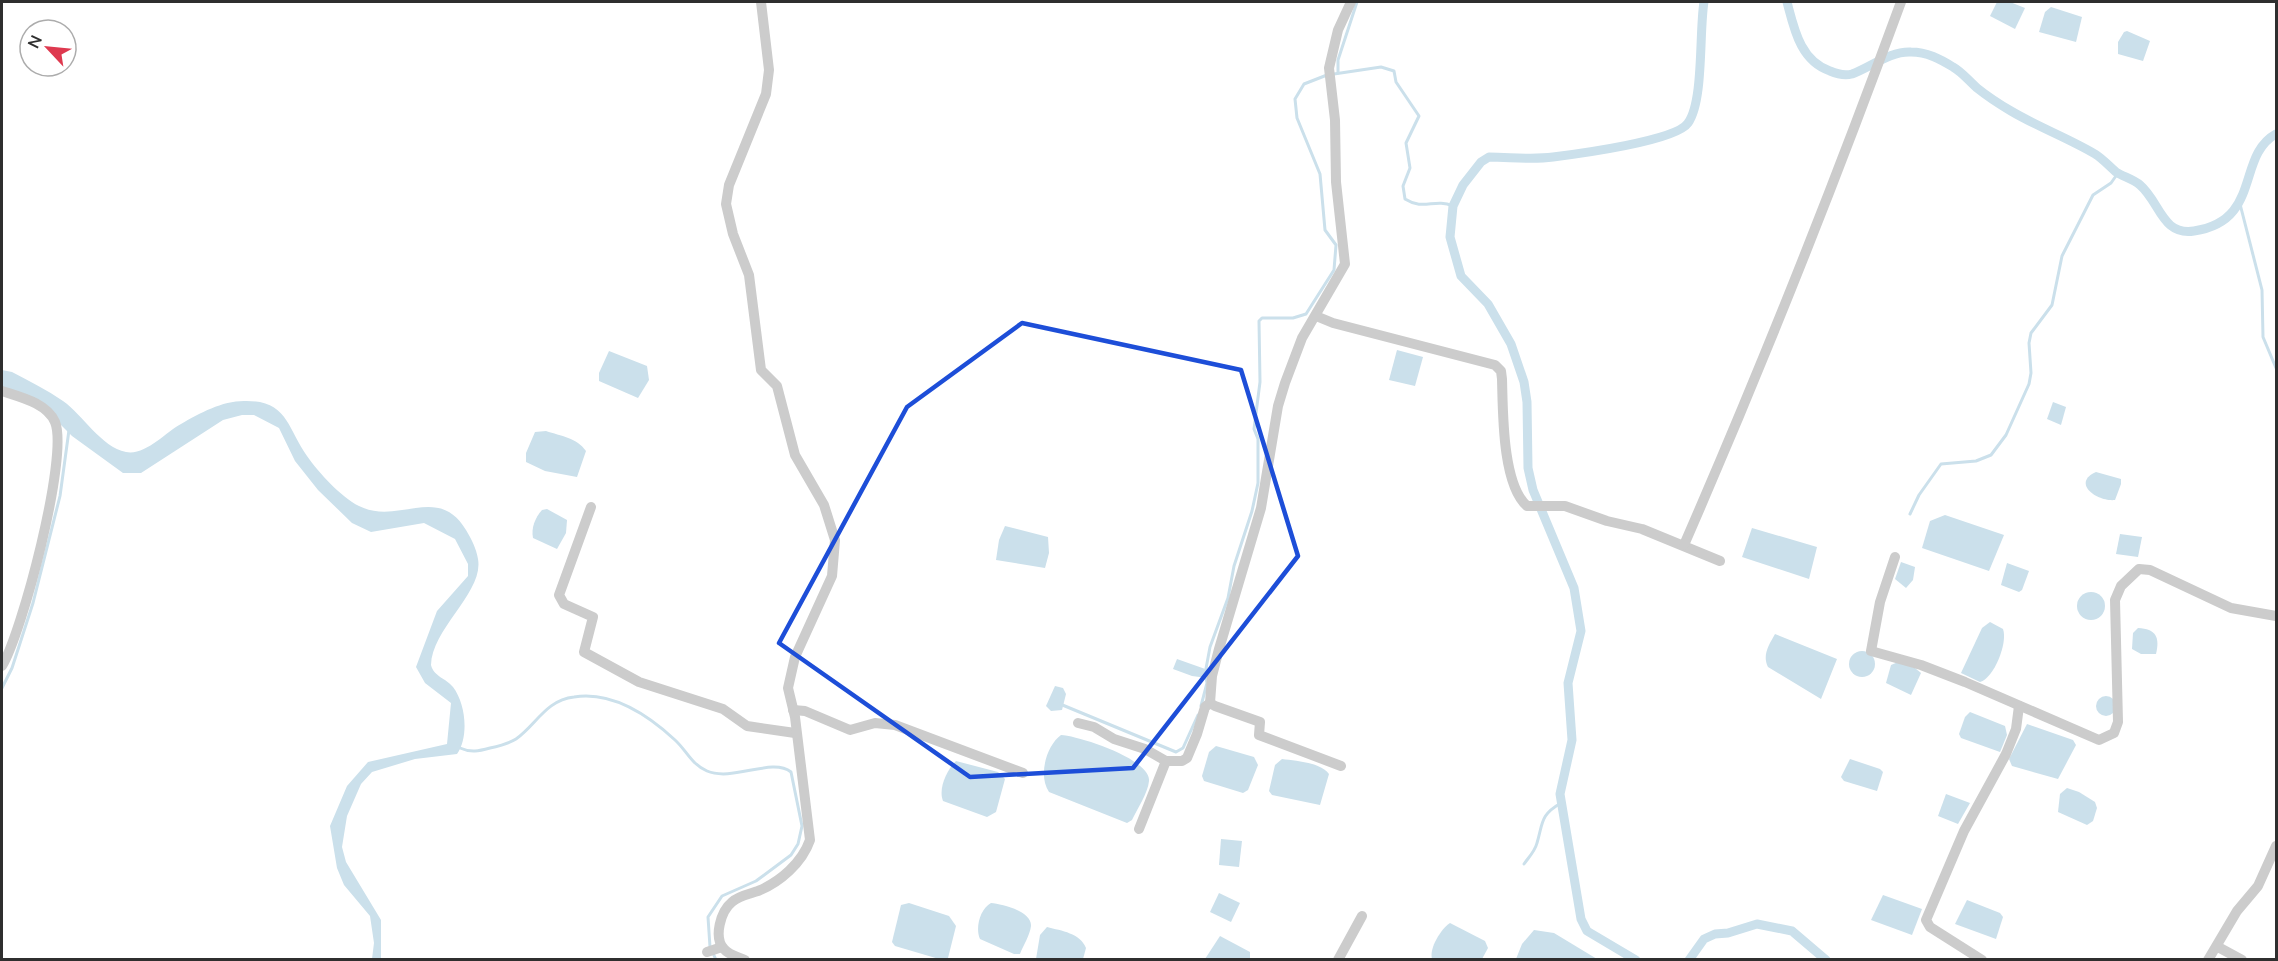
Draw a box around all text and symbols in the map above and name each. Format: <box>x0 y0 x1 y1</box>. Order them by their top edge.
north arrow <box>18 18 78 78</box>
text: N <box>23 32 48 52</box>

